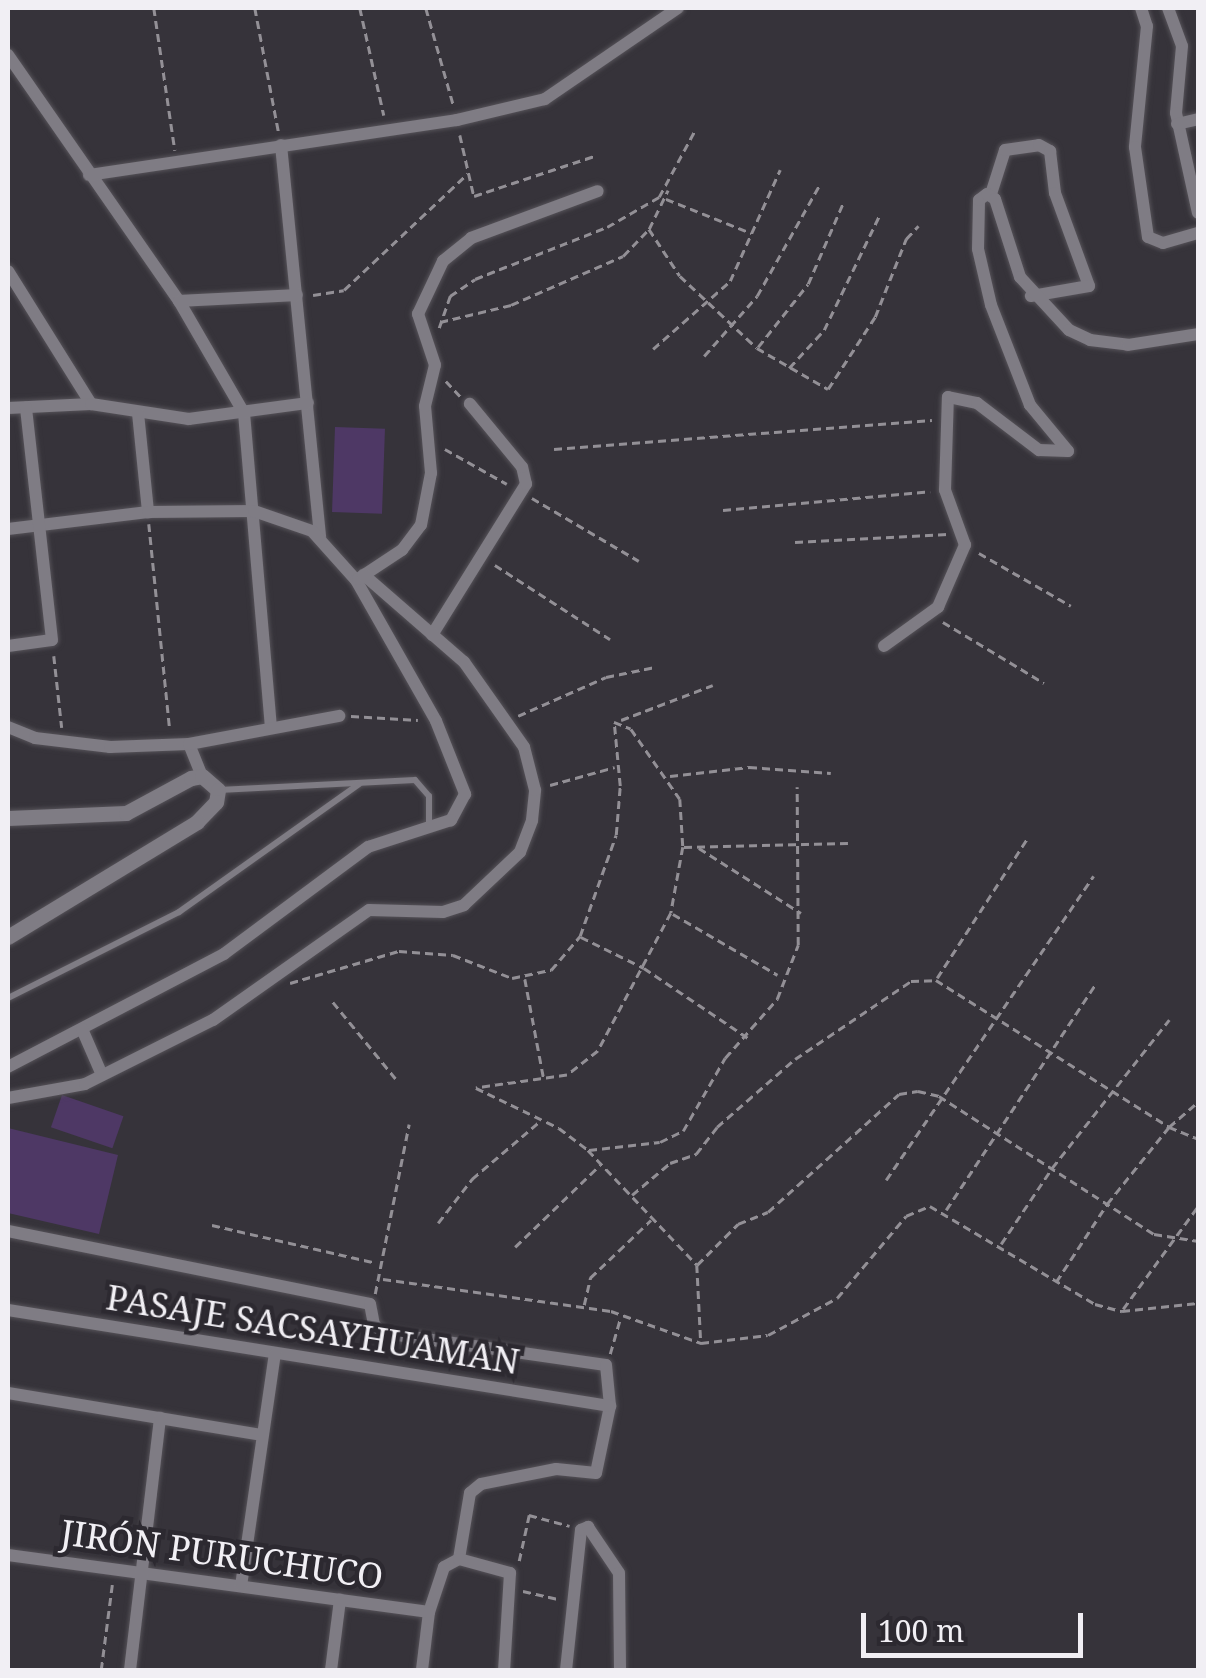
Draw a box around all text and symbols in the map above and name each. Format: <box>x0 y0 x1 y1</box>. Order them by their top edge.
street label: PASAJE SACSAYHUAMAN <box>103 1276 523 1382</box>
street label: JIRÓN PURUCHUCO <box>58 1511 386 1597</box>
scale bar <box>866 1593 1088 1655</box>
text: 100 m <box>878 1610 964 1651</box>

